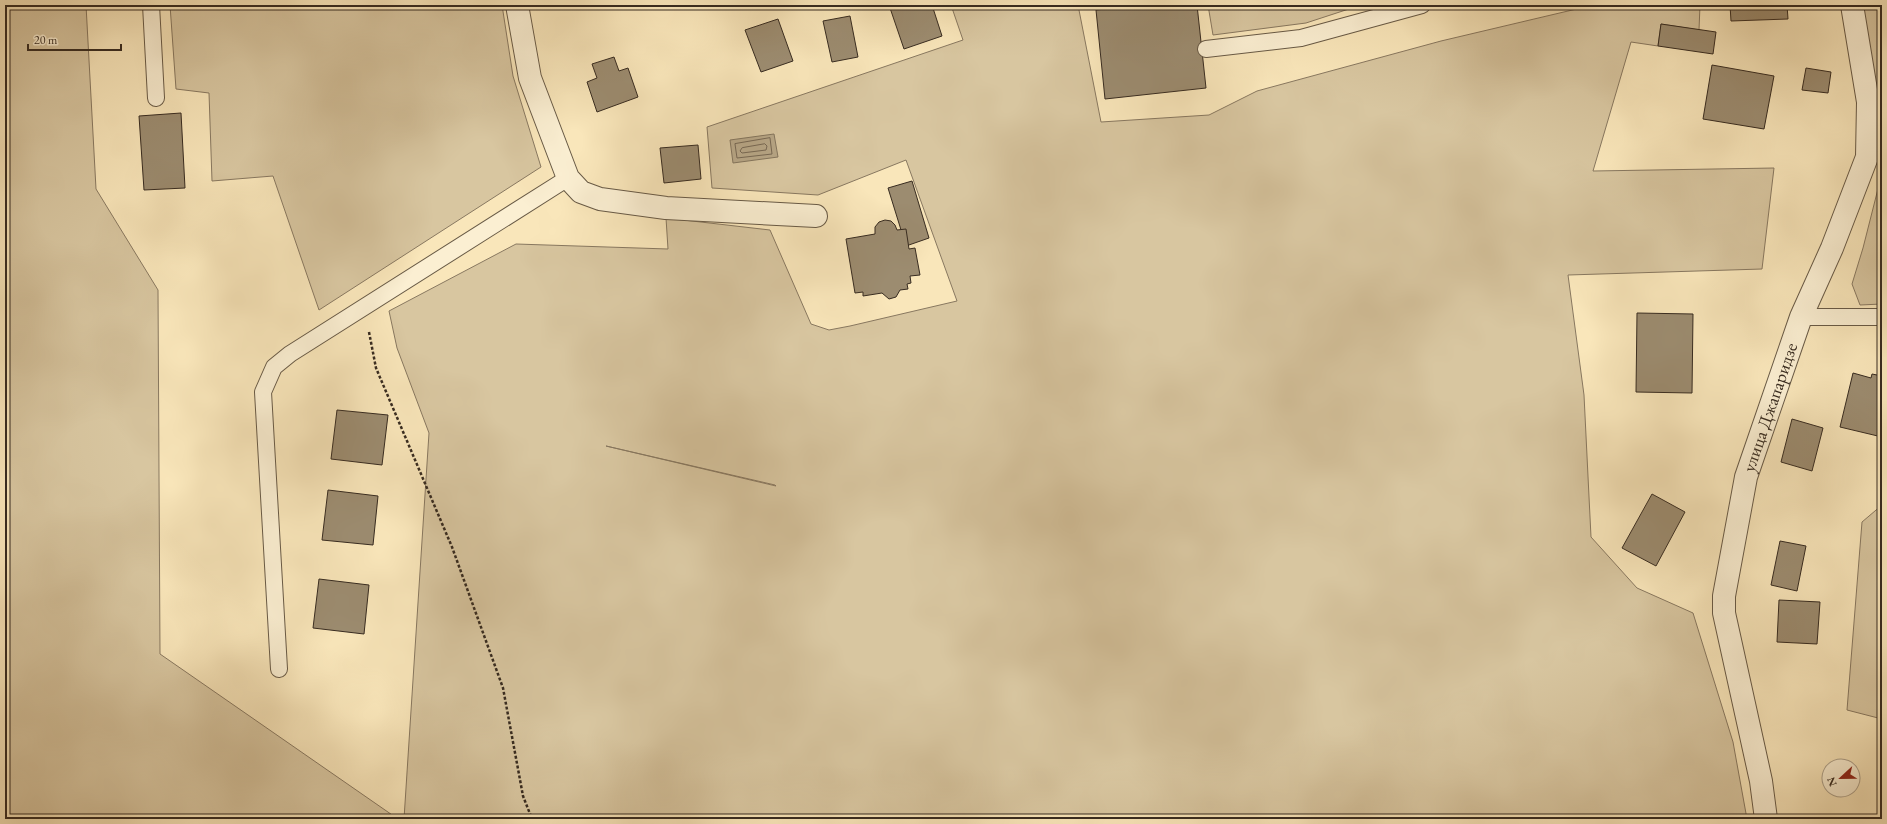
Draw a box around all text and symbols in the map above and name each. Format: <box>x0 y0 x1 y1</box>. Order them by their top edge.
scale bar <box>28 26 121 52</box>
text: 20 m <box>34 32 58 48</box>
street label: улица Джапаридзе <box>1737 340 1802 475</box>
north arrow <box>1821 758 1861 798</box>
text: N <box>1824 775 1840 788</box>

